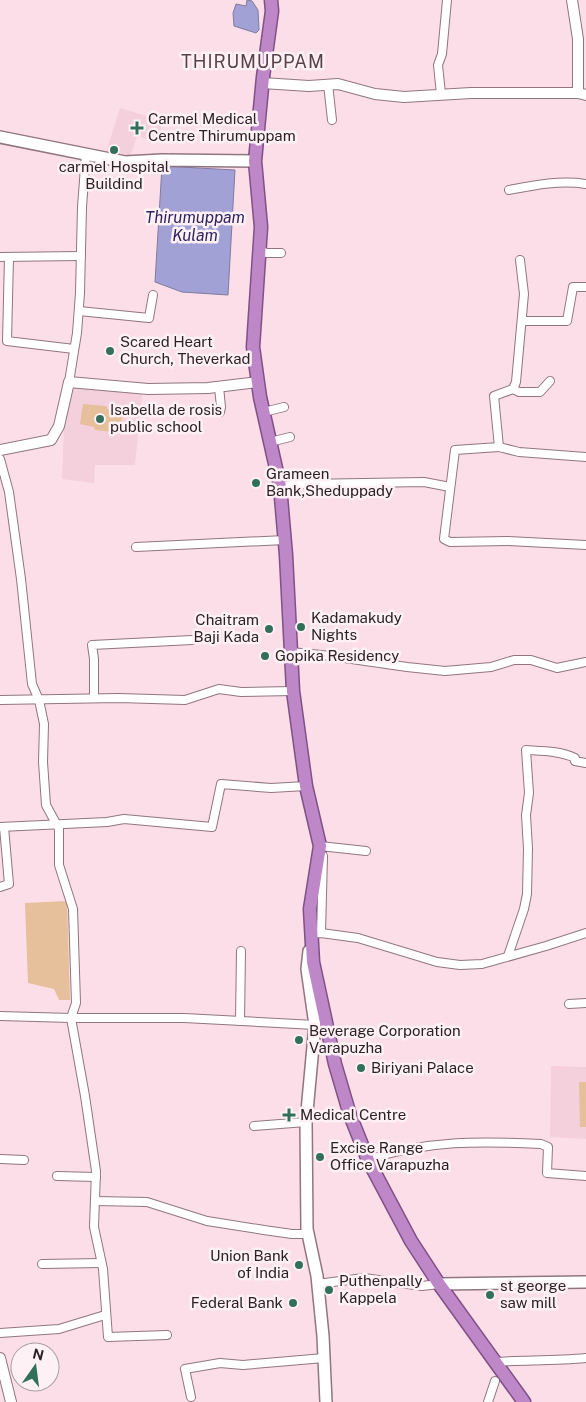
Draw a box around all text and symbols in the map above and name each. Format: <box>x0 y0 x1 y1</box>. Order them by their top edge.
district label: THIRUMUPPAM <box>181 51 325 72</box>
place label: Carmel Medical Centre Thirumuppam <box>148 110 296 144</box>
marker: Carmel Medical Centre Thirumuppam <box>130 121 144 135</box>
marker: carmel Hospital Buildind <box>108 144 120 156</box>
place label: carmel Hospital Buildind <box>59 158 169 192</box>
water label: Thirumuppam Kulam <box>145 208 245 245</box>
place label: Scared Heart Church, Theverkad <box>120 333 251 367</box>
marker: Scared Heart Church, Theverkad <box>104 345 116 357</box>
place label: Isabella de rosis public school <box>110 401 222 435</box>
marker: Isabella de rosis public school <box>94 413 106 425</box>
place label: Grameen Bank,Sheduppady <box>266 465 393 499</box>
marker: Grameen Bank,Sheduppady <box>250 477 262 489</box>
place label: Kadamakudy Nights <box>311 609 402 643</box>
place label: Chaitram Baji Kada <box>194 611 259 645</box>
marker: Kadamakudy Nights <box>295 621 307 633</box>
marker: Chaitram Baji Kada <box>263 623 275 635</box>
place label: Gopika Residency <box>275 647 399 664</box>
marker: Gopika Residency <box>259 650 271 662</box>
place label: Beverage Corporation Varapuzha <box>309 1022 461 1056</box>
marker: Beverage Corporation Varapuzha <box>293 1034 305 1046</box>
place label: Biriyani Palace <box>371 1059 474 1076</box>
marker: Biriyani Palace <box>355 1062 367 1074</box>
place label: Medical Centre <box>300 1106 406 1123</box>
marker: Medical Centre <box>282 1108 296 1122</box>
place label: Excise Range Office Varapuzha <box>330 1139 449 1173</box>
marker: Excise Range Office Varapuzha <box>314 1151 326 1163</box>
place label: Union Bank of India <box>210 1247 289 1281</box>
marker: Union Bank of India <box>293 1259 305 1271</box>
place label: Puthenpally Kappela <box>339 1272 423 1306</box>
place label: st george saw mill <box>500 1277 566 1311</box>
marker: Puthenpally Kappela <box>323 1284 335 1296</box>
marker: st george saw mill <box>484 1289 496 1301</box>
place label: Federal Bank <box>191 1294 283 1311</box>
marker: Federal Bank <box>287 1297 299 1309</box>
north arrow <box>10 1342 60 1392</box>
text: N <box>31 1345 45 1363</box>

